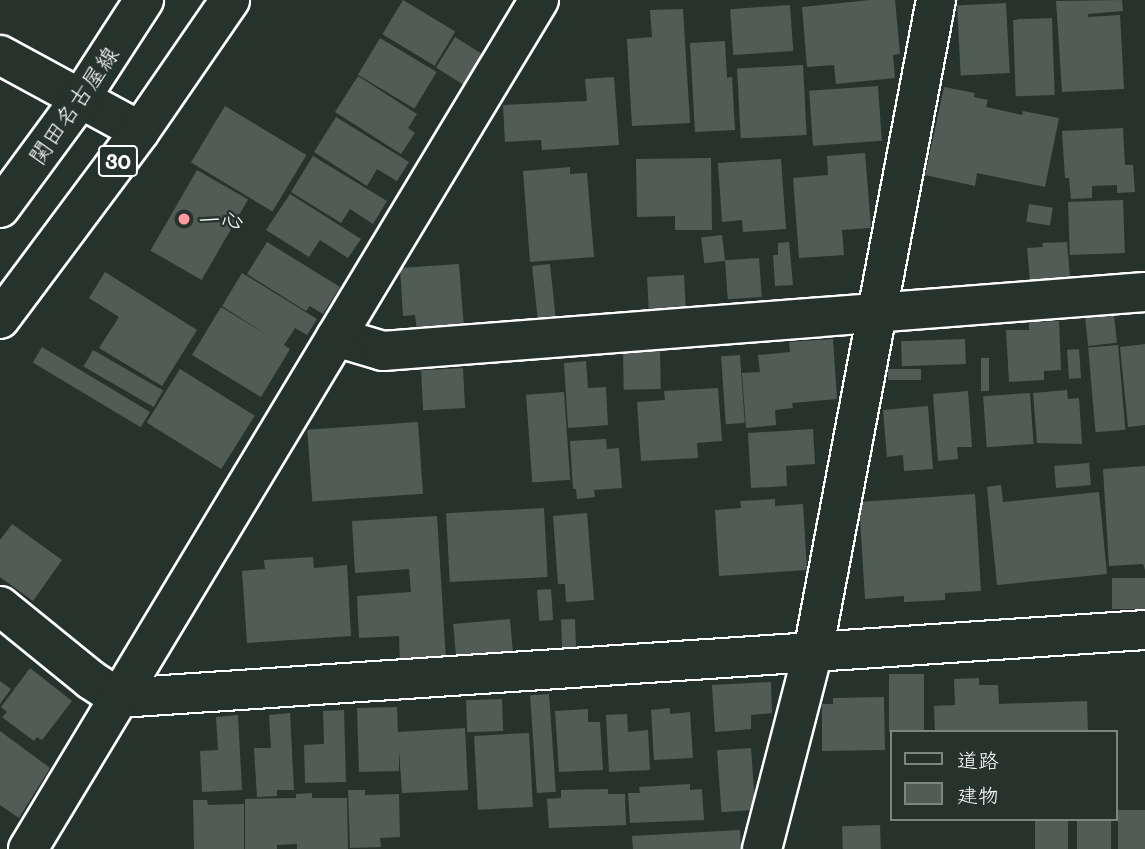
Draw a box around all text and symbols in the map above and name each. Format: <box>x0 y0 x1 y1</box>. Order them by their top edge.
street label: 関田名古屋線 <box>22 41 124 169</box>
road number: 30 <box>97 144 139 178</box>
place label: 一心 <box>198 205 244 233</box>
marker: 一心 <box>176 211 192 227</box>
legend <box>890 730 1117 821</box>
text: 道路 <box>957 746 999 773</box>
text: 建物 <box>957 781 999 808</box>

